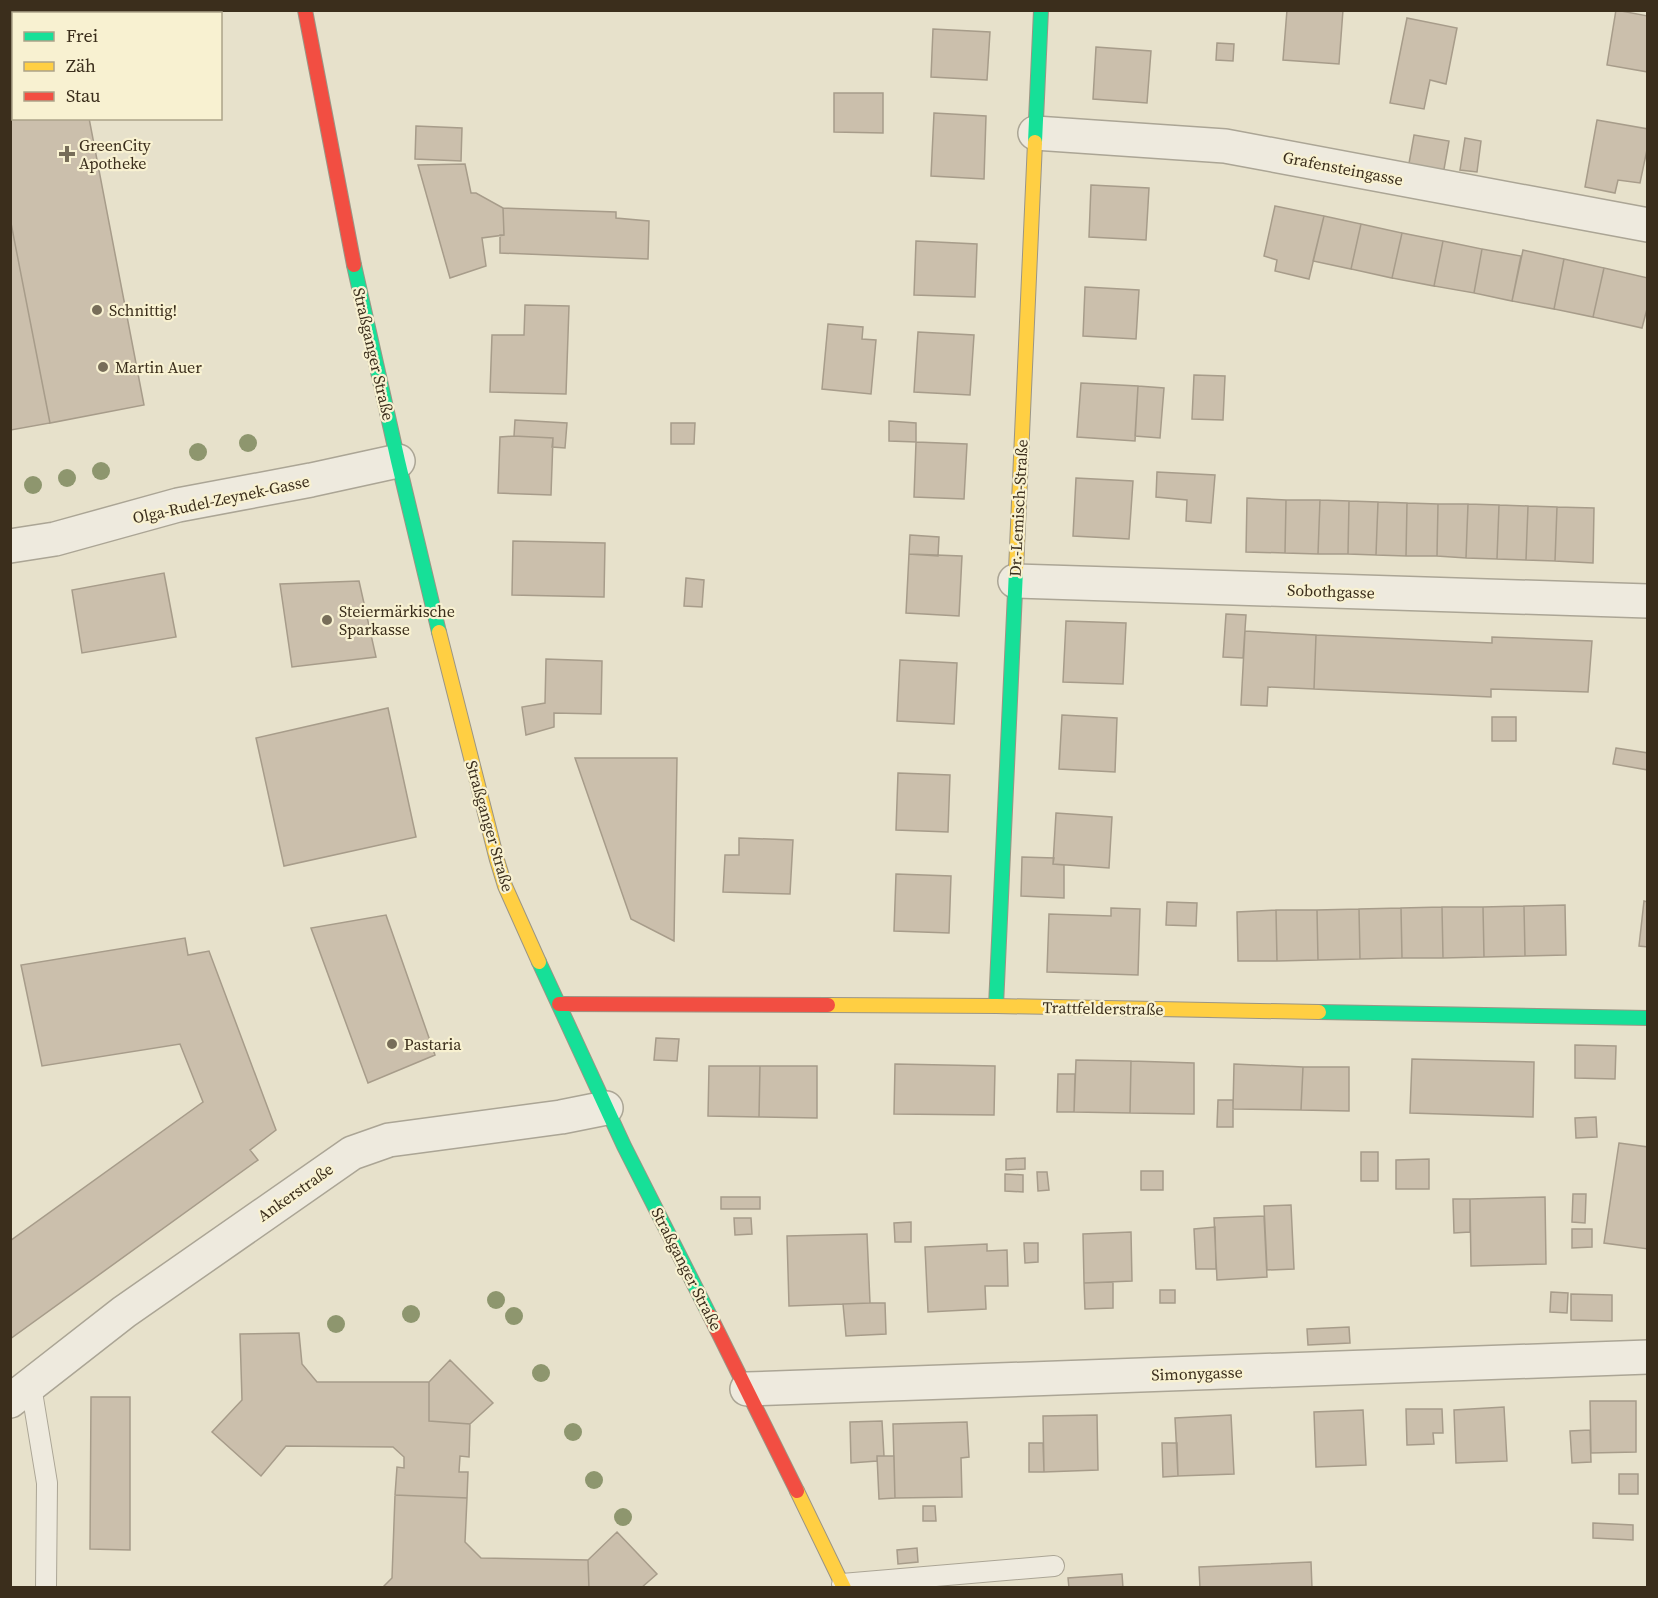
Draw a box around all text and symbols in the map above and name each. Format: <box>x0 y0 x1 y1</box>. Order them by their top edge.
legend <box>12 12 222 120</box>
text: Frei <box>66 23 98 48</box>
text: Zäh <box>66 53 96 78</box>
text: Stau <box>66 83 101 108</box>
place label: GreenCity Apotheke <box>79 134 152 174</box>
street label: Grafensteingasse <box>1281 146 1405 190</box>
marker: GreenCity Apotheke <box>60 147 74 161</box>
street label: Straßganger Straße <box>348 285 400 423</box>
place label: Schnittig! <box>109 299 177 321</box>
marker: Schnittig! <box>90 303 104 317</box>
place label: Martin Auer <box>115 356 202 378</box>
marker: Martin Auer <box>96 360 110 374</box>
street label: Dr.-Lemisch-Straße <box>1003 439 1033 577</box>
street label: Olga-Rudel-Zeynek-Gasse <box>131 469 311 529</box>
street label: Sobothgasse <box>1287 578 1375 604</box>
place label: Steiermärkische Sparkasse <box>339 600 455 640</box>
marker: Steiermärkische Sparkasse <box>320 613 334 627</box>
street label: Straßganger Straße <box>461 758 519 894</box>
street label: Trattfelderstraße <box>1042 996 1164 1020</box>
place label: Pastaria <box>404 1033 462 1055</box>
marker: Pastaria <box>385 1037 399 1051</box>
street label: Ankerstraße <box>253 1158 337 1226</box>
street label: Straßganger Straße <box>646 1204 728 1334</box>
street label: Simonygasse <box>1151 1360 1243 1386</box>

